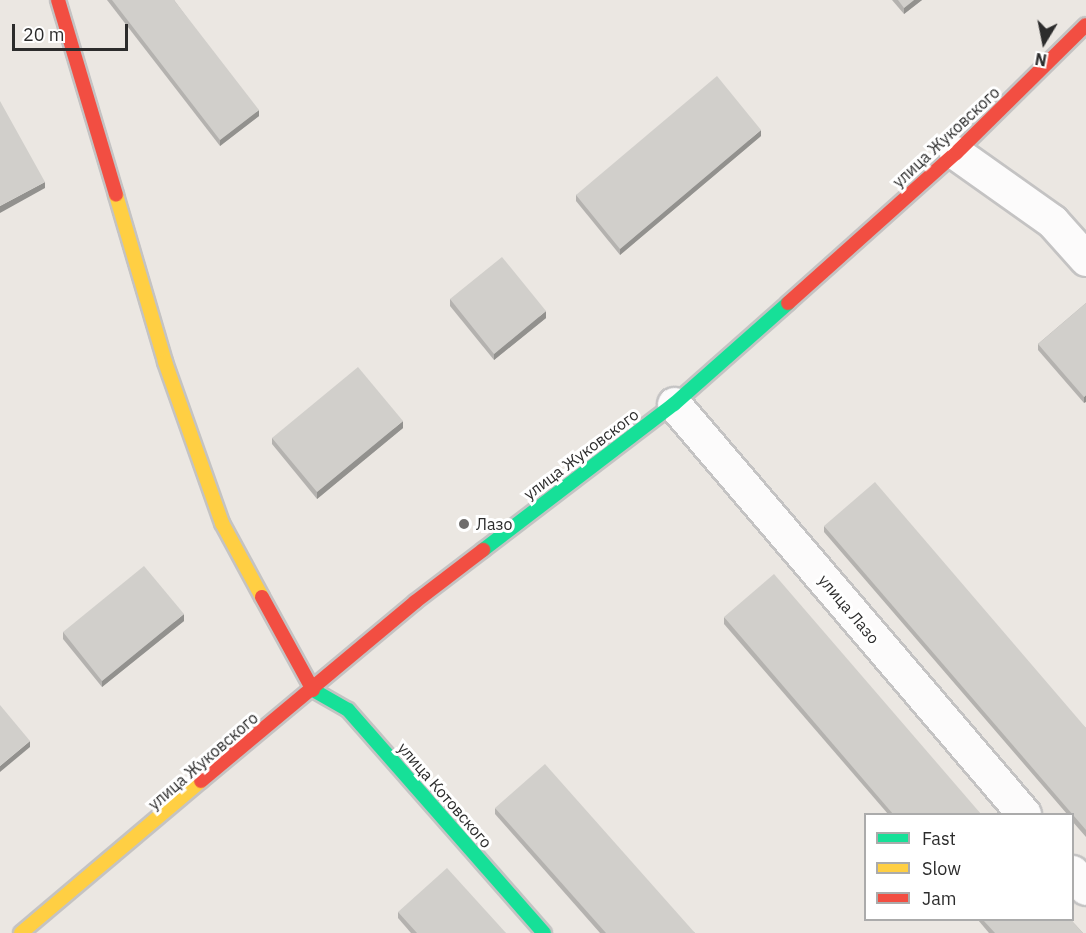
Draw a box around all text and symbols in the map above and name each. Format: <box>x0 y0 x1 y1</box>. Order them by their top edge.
scale bar <box>15 12 130 50</box>
north arrow <box>1014 12 1074 72</box>
text: 20 m <box>23 23 65 46</box>
text: N <box>1033 49 1048 71</box>
street label: улица Жуковского <box>889 83 1003 191</box>
street label: улица Жуковского <box>520 405 642 503</box>
place label: Лазо <box>476 514 512 534</box>
marker: Лазо <box>457 517 471 531</box>
street label: улица Лазо <box>814 570 884 648</box>
street label: улица Жуковского <box>144 708 262 814</box>
street label: улица Котовского <box>394 738 496 852</box>
legend <box>864 813 1074 921</box>
text: Fast <box>922 827 956 850</box>
text: Slow <box>922 857 961 880</box>
text: Jam <box>922 887 957 910</box>

